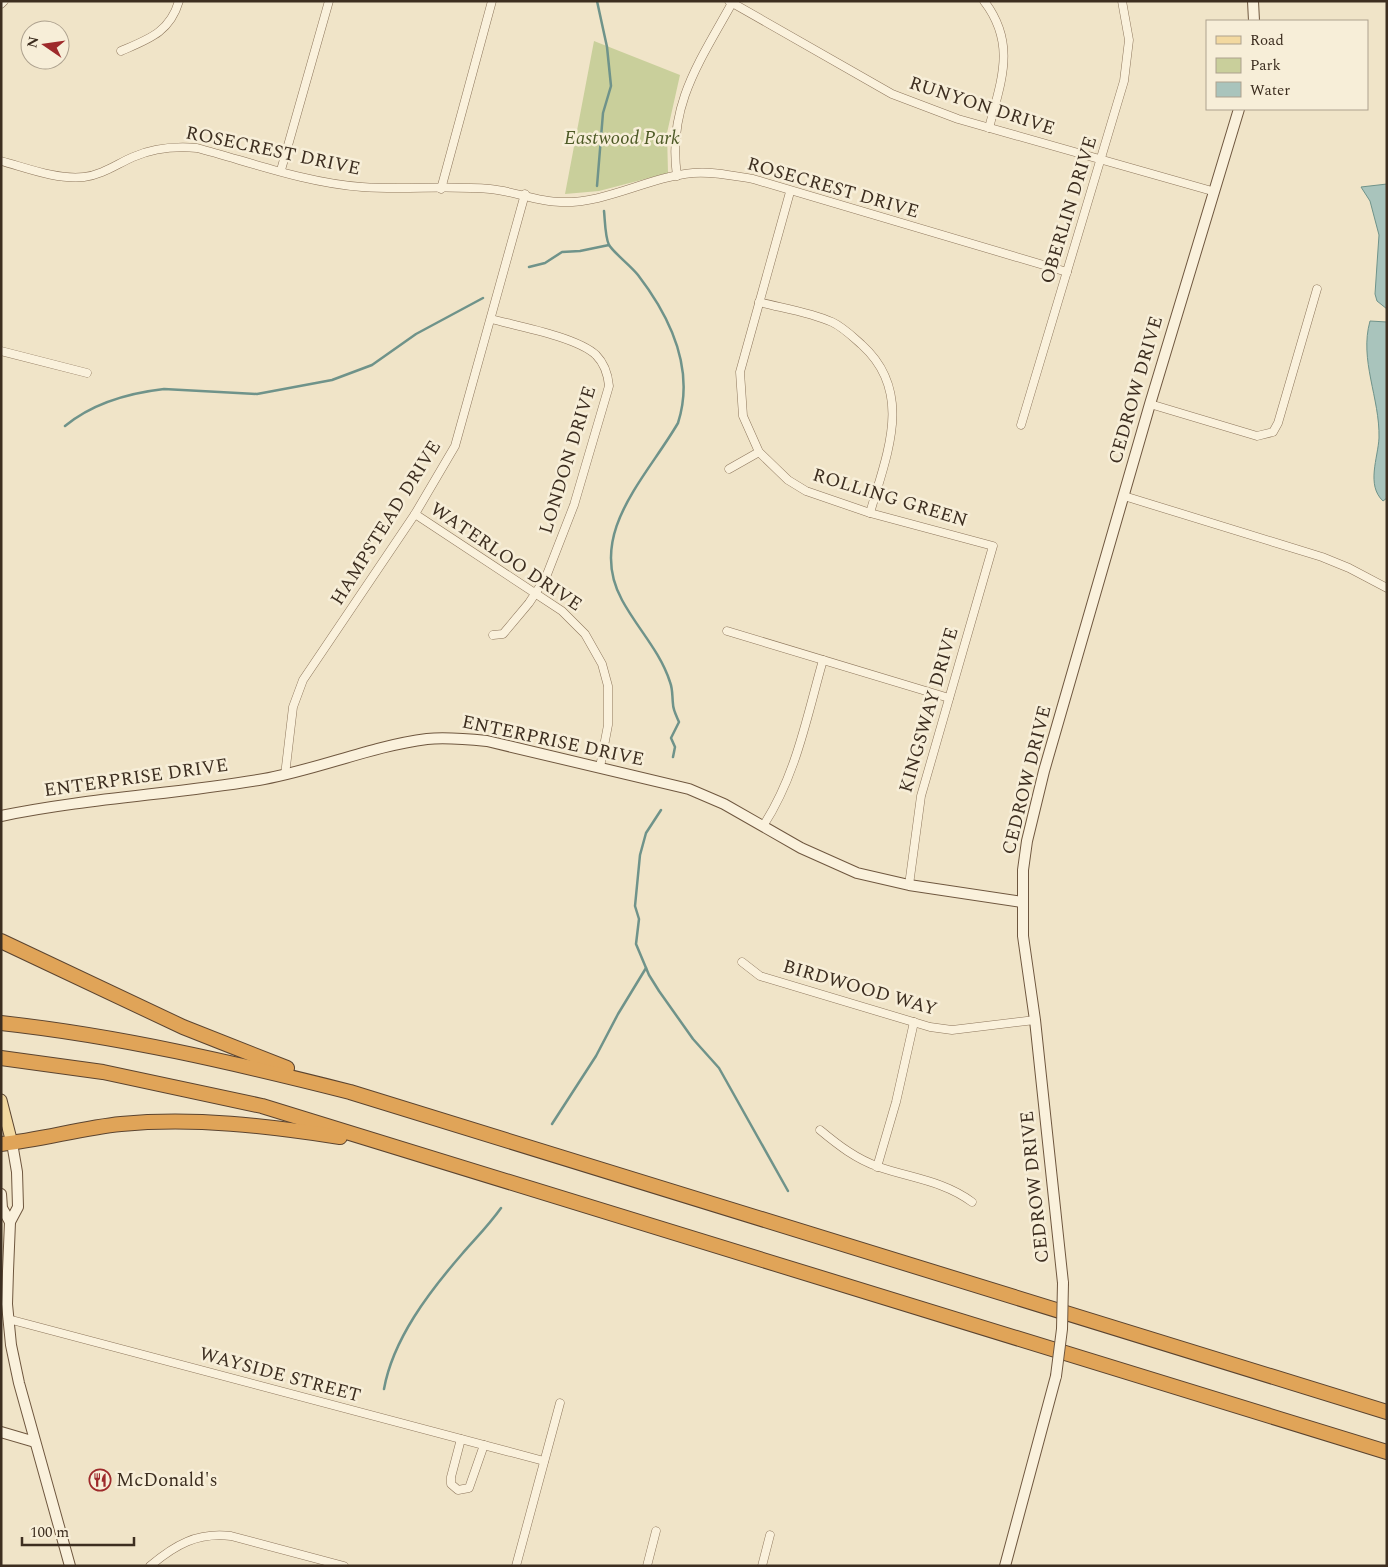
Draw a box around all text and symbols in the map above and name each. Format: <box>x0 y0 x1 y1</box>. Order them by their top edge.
north arrow <box>20 20 70 70</box>
legend <box>1206 20 1368 110</box>
text: Road <box>1250 29 1284 52</box>
text: N <box>21 34 44 50</box>
text: Park <box>1250 54 1281 77</box>
street label: RUNYON DRIVE <box>905 69 1059 143</box>
text: Water <box>1250 79 1290 102</box>
street label: ROSECREST DRIVE <box>183 118 363 184</box>
park label: Eastwood Park <box>564 124 680 153</box>
street label: OBERLIN DRIVE <box>1033 133 1105 287</box>
street label: ROSECREST DRIVE <box>743 150 923 226</box>
street label: CEDROW DRIVE <box>1101 312 1171 468</box>
street label: LONDON DRIVE <box>532 382 604 538</box>
street label: HAMPSTEAD DRIVE <box>323 435 449 611</box>
street label: ROLLING GREEN <box>809 461 971 535</box>
street label: WATERLOO DRIVE <box>424 495 588 619</box>
street label: KINGSWAY DRIVE <box>891 624 967 796</box>
street label: CEDROW DRIVE <box>994 702 1060 858</box>
street label: ENTERPRISE DRIVE <box>459 708 647 774</box>
street label: ENTERPRISE DRIVE <box>42 751 230 805</box>
street label: BIRDWOOD WAY <box>779 952 941 1024</box>
street label: CEDROW DRIVE <box>1013 1109 1057 1265</box>
street label: WAYSIDE STREET <box>196 1339 364 1411</box>
place label: McDonald's <box>116 1466 218 1495</box>
restaurant icon: McDonald's <box>88 1468 112 1492</box>
scale bar <box>22 1514 135 1546</box>
text: 100 m <box>30 1521 69 1544</box>

